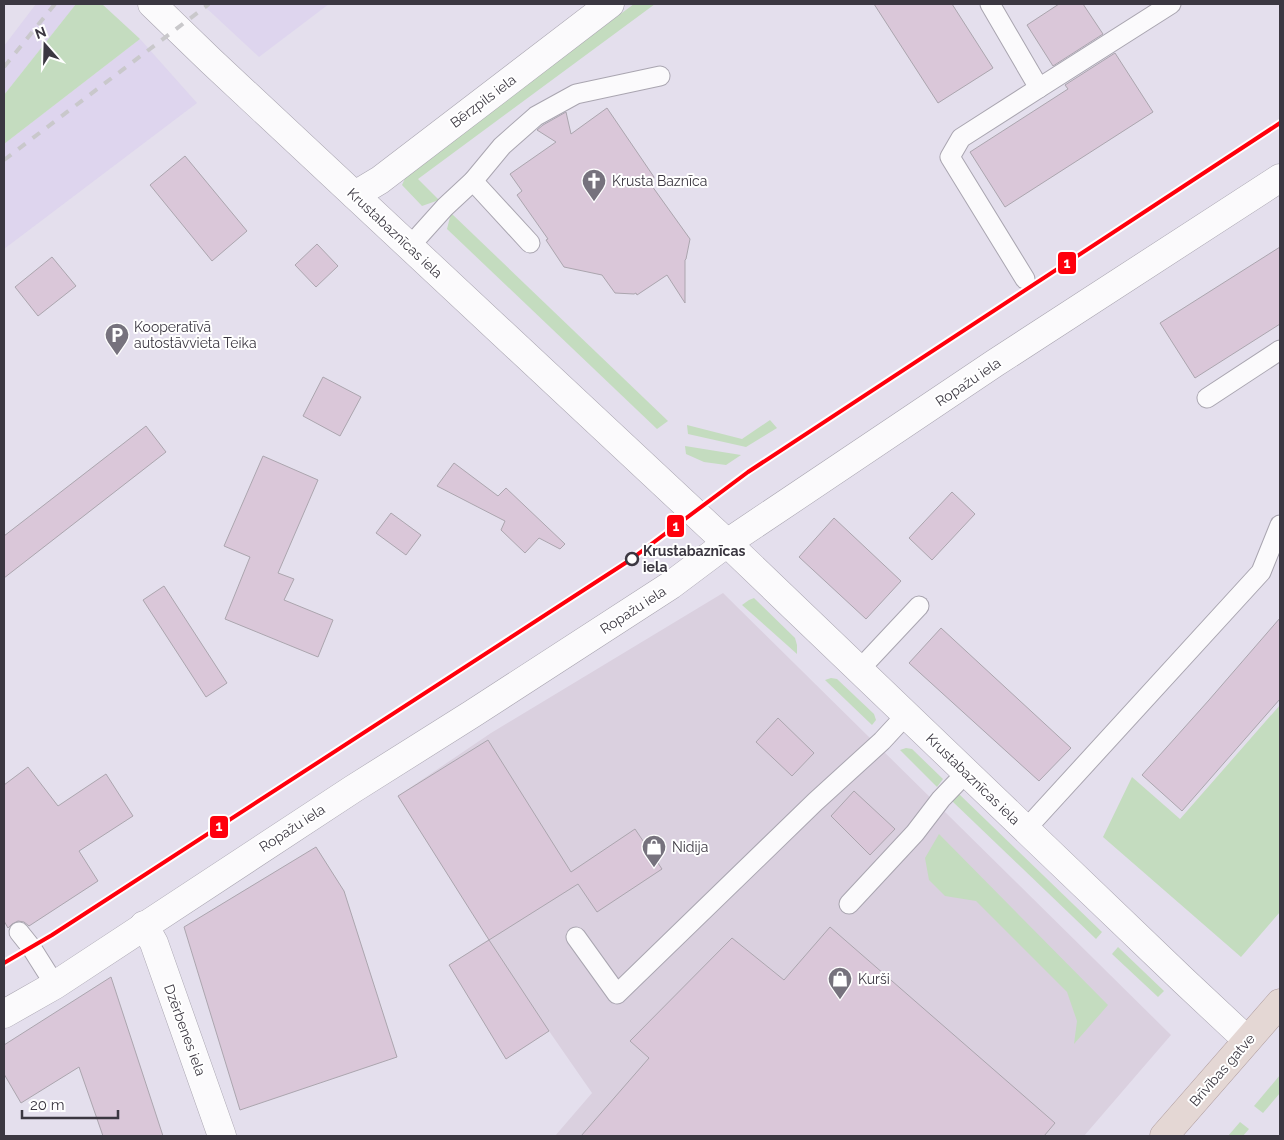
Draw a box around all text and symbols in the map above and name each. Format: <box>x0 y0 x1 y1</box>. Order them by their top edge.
north arrow <box>20 20 70 70</box>
text: N <box>33 23 48 42</box>
street label: Bērzpils iela <box>447 71 519 131</box>
church icon: Krusta Baznīca <box>581 168 607 202</box>
place label: Krusta Baznīca <box>612 173 707 189</box>
street label: Krustabaznīcas iela <box>344 185 446 281</box>
line badge: 1 <box>1057 251 1077 275</box>
text: 1 <box>1064 255 1071 271</box>
place label: Kooperatīvā autostāvvieta Teika <box>134 319 257 351</box>
parking icon: Kooperatīvā autostāvvieta Teika <box>104 322 130 356</box>
street label: Ropažu iela <box>932 354 1004 410</box>
line badge: 1 <box>666 514 685 538</box>
text: 1 <box>673 518 680 534</box>
place label: Krustabaznīcas iela <box>643 543 745 575</box>
marker: Krustabaznīcas iela <box>625 552 639 566</box>
street label: Ropažu iela <box>597 583 669 637</box>
street label: Krustabaznīcas iela <box>923 730 1023 828</box>
street label: Ropažu iela <box>256 801 328 855</box>
line badge: 1 <box>209 815 229 839</box>
text: 1 <box>216 818 223 834</box>
shop icon: Nidija <box>641 834 667 868</box>
place label: Nidija <box>672 839 708 855</box>
shop icon: Kurši <box>827 966 853 1000</box>
place label: Kurši <box>858 971 890 987</box>
street label: Dzērbenes iela <box>161 982 209 1078</box>
street label: Brīvības gatve <box>1186 1031 1258 1109</box>
scale bar <box>22 1088 119 1120</box>
text: 20 m <box>30 1096 65 1114</box>

